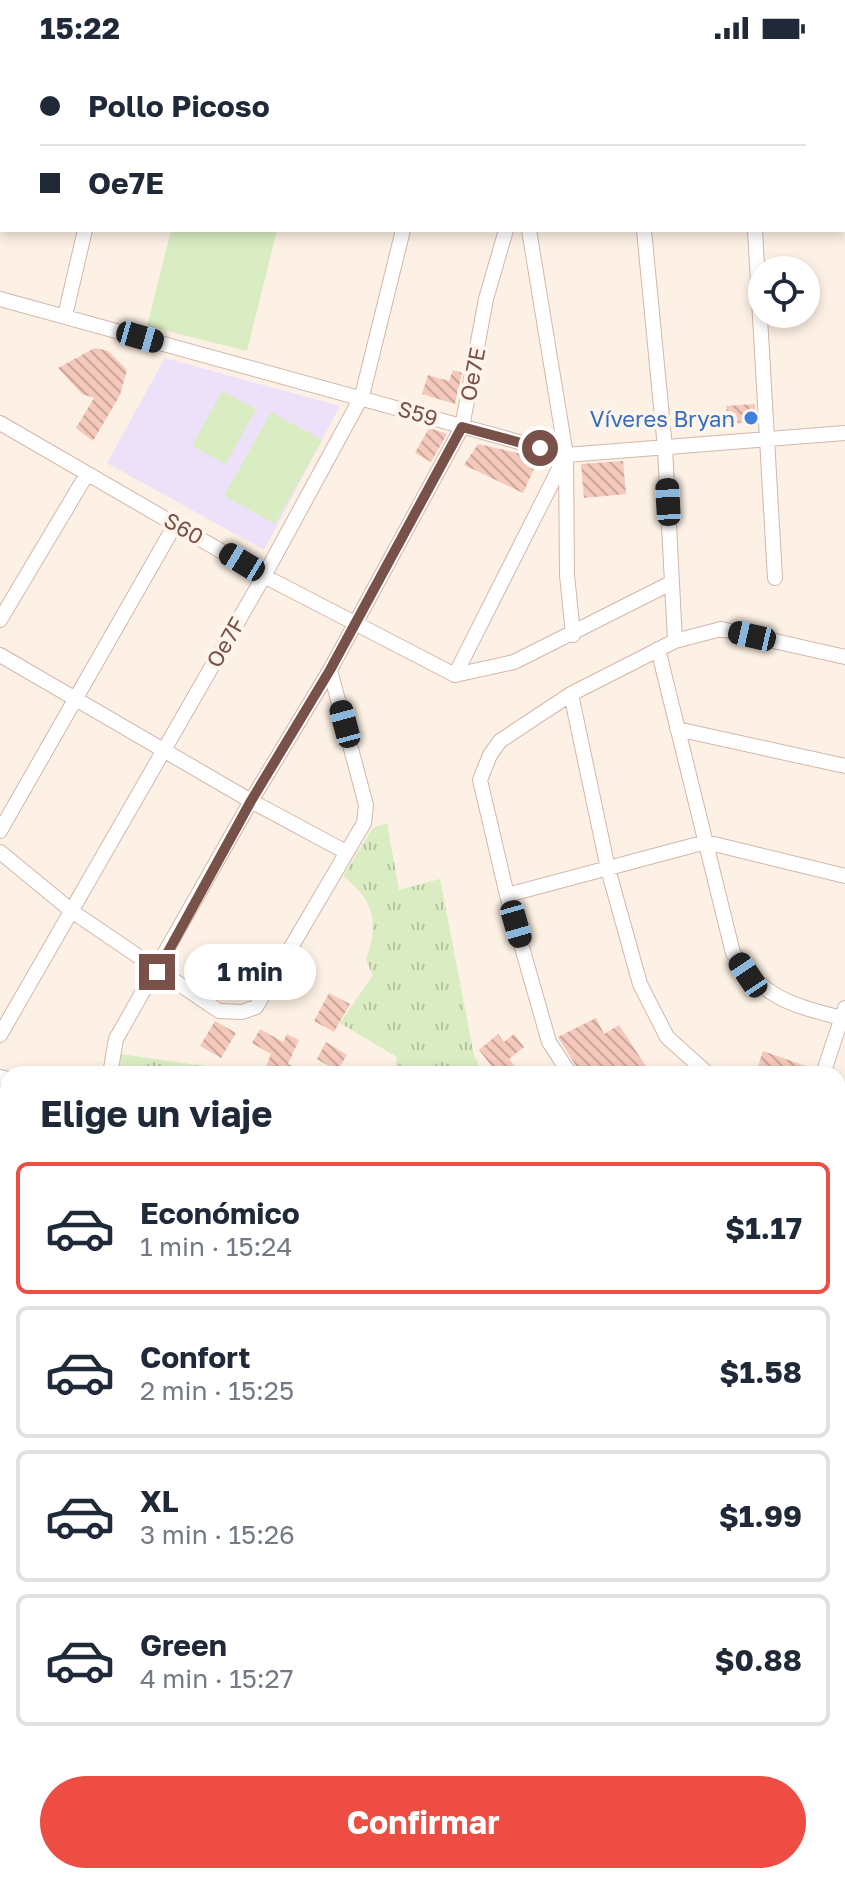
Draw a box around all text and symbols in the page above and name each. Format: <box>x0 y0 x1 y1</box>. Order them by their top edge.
text: 15:22 <box>40 10 120 46</box>
text: Pollo Picoso <box>88 88 270 124</box>
text: Oe7E <box>88 165 164 201</box>
map controls <box>748 256 820 328</box>
button: locate <box>748 256 820 328</box>
car <box>114 319 166 355</box>
street label: Oe7E <box>454 345 490 403</box>
street label: S59 <box>395 394 441 432</box>
place label: Víveres Bryan <box>590 405 735 432</box>
marker: Víveres Bryan <box>742 409 760 427</box>
route start <box>522 430 558 466</box>
car <box>655 477 681 527</box>
street label: S60 <box>159 506 209 550</box>
car <box>215 539 269 585</box>
street label: Oe7F <box>200 612 250 672</box>
car <box>726 619 778 653</box>
car <box>327 698 363 750</box>
car <box>498 898 534 950</box>
callout: 1 min <box>185 944 317 1000</box>
car <box>725 948 771 1002</box>
route end <box>139 954 175 990</box>
text: 1 min <box>217 956 283 987</box>
text: Elige un viaje <box>40 1092 272 1135</box>
icon: car <box>44 1192 116 1264</box>
text: Económico <box>140 1195 300 1231</box>
text: $1.17 <box>725 1210 802 1246</box>
text: 1 min · 15:24 <box>140 1231 292 1262</box>
icon: car <box>44 1336 116 1408</box>
text: Confort <box>140 1339 251 1375</box>
text: $1.58 <box>719 1354 802 1390</box>
text: 2 min · 15:25 <box>140 1375 294 1406</box>
icon: car <box>44 1480 116 1552</box>
text: XL <box>140 1483 179 1519</box>
text: $1.99 <box>719 1498 802 1534</box>
text: 3 min · 15:26 <box>140 1519 295 1550</box>
icon: car <box>44 1624 116 1696</box>
text: Green <box>140 1627 227 1663</box>
text: $0.88 <box>714 1642 802 1678</box>
text: 4 min · 15:27 <box>140 1663 293 1694</box>
button: Confirmar <box>40 1776 806 1868</box>

